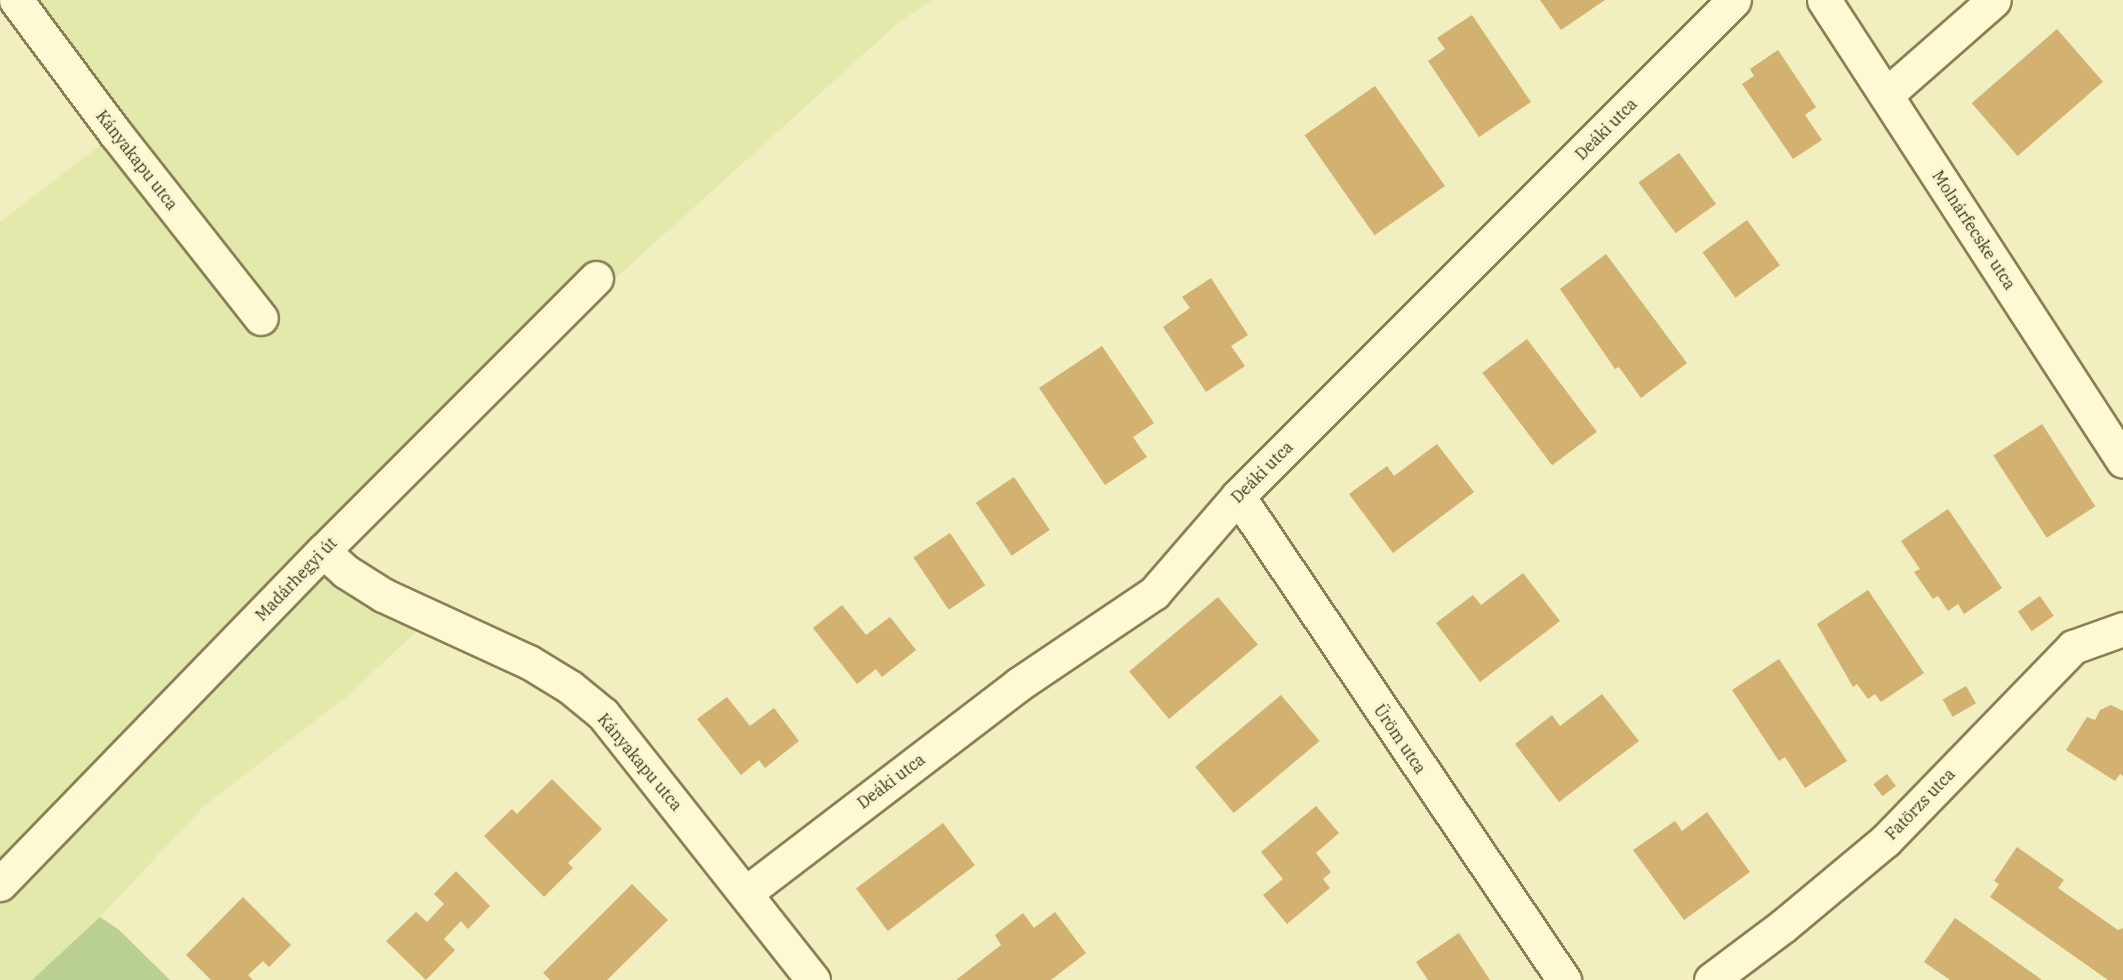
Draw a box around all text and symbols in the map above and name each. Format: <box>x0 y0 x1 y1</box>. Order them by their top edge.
street label: Deáki utca <box>1571 94 1641 164</box>
street label: Kányakapu utca <box>92 106 182 214</box>
street label: Molnárfecske utca <box>1928 167 2020 293</box>
street label: Deáki utca <box>1227 437 1297 507</box>
street label: Madárhegyi út <box>251 533 341 625</box>
street label: Üröm utca <box>1370 701 1430 777</box>
street label: Kányakapu utca <box>594 710 686 814</box>
street label: Deáki utca <box>854 749 928 813</box>
street label: Fatörzs utca <box>1881 764 1959 844</box>

